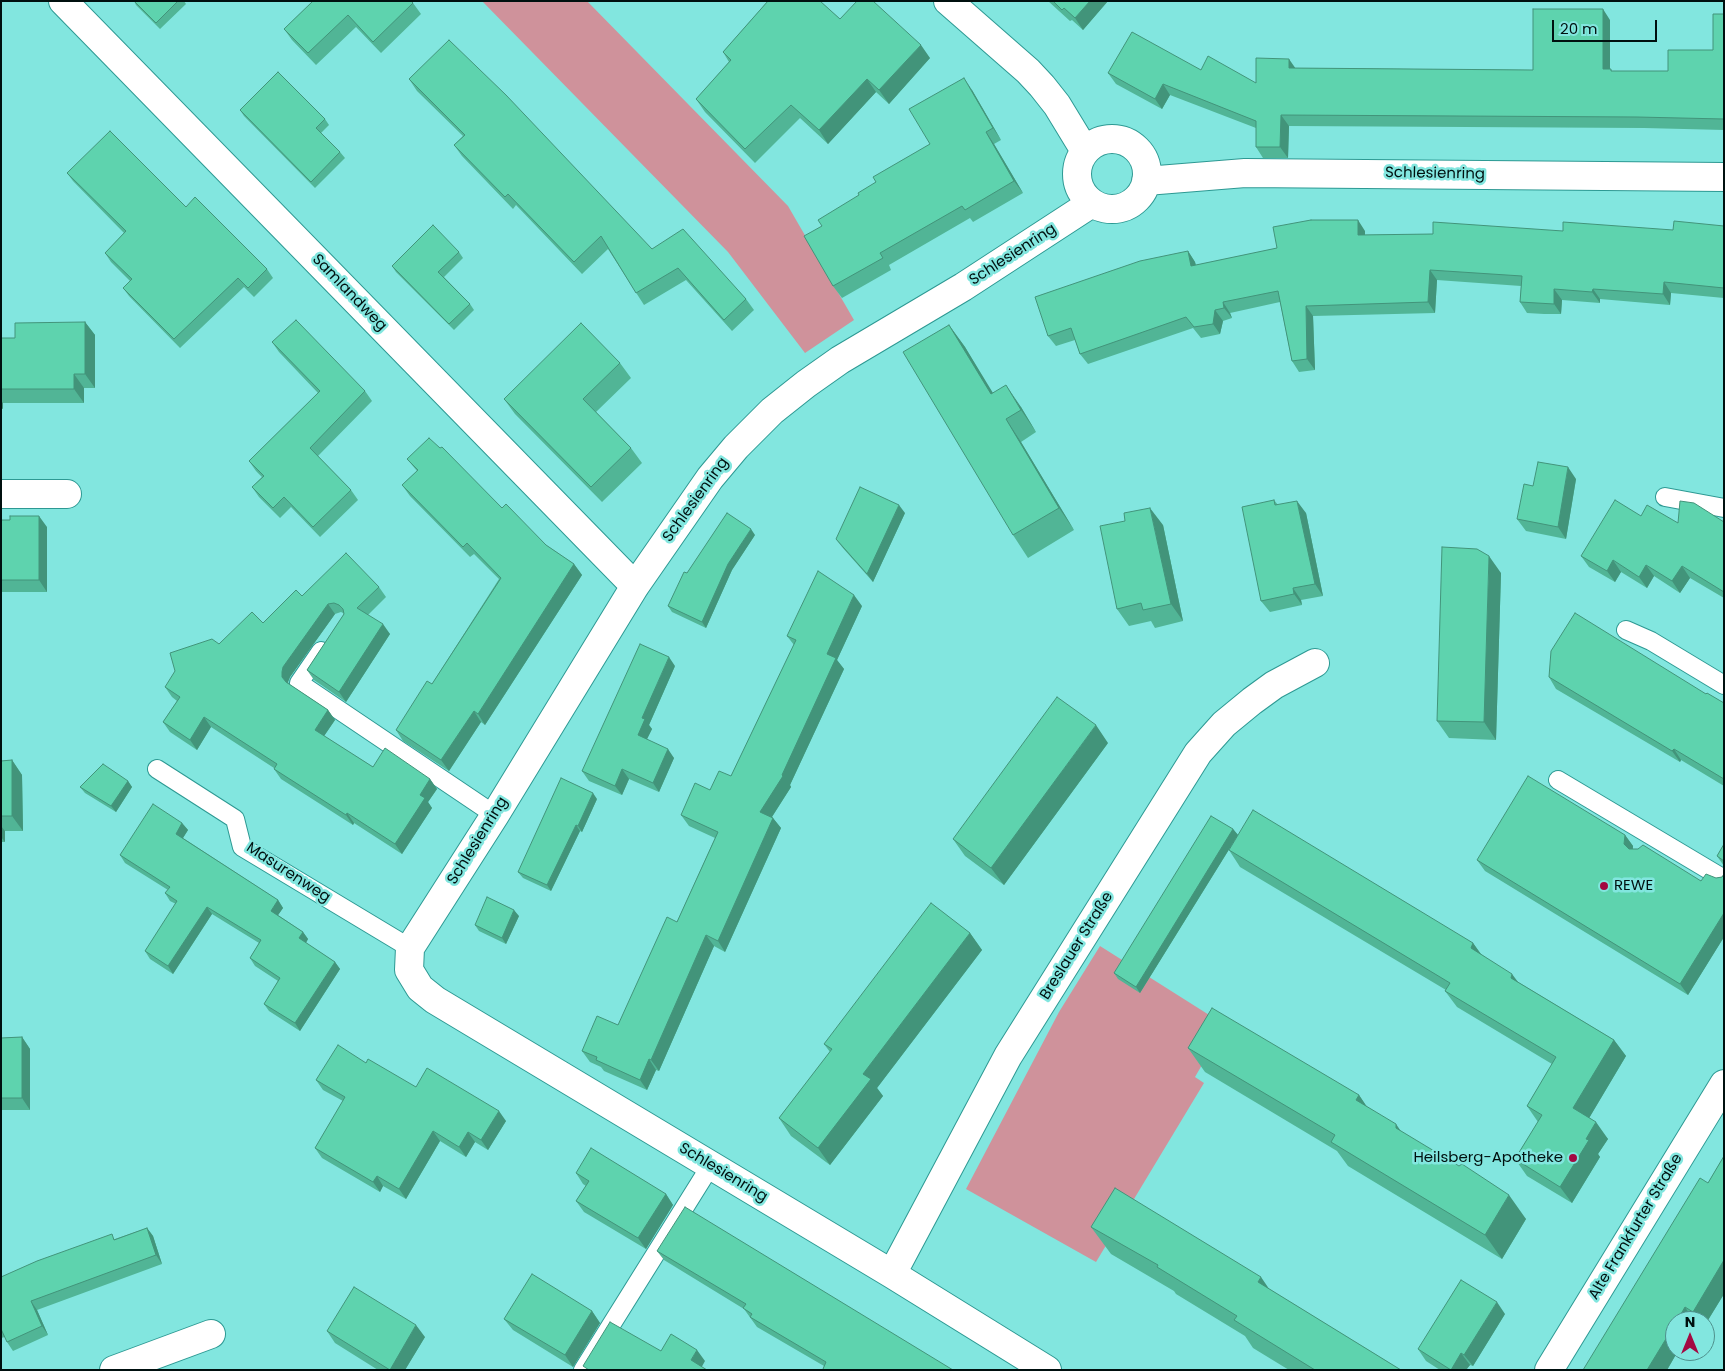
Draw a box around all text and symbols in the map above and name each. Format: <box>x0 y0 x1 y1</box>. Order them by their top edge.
scale bar <box>1555 10 1660 42</box>
text: 20 m <box>1560 18 1598 39</box>
street label: Schlesienring <box>1385 164 1485 184</box>
street label: Schlesienring <box>966 220 1060 290</box>
street label: Samlandweg <box>308 251 390 335</box>
street label: Schlesienring <box>659 454 733 546</box>
street label: Schlesienring <box>444 794 512 888</box>
street label: Masurenweg <box>243 839 333 907</box>
place label: REWE <box>1614 877 1653 895</box>
marker: REWE <box>1598 880 1610 892</box>
street label: Breslauer Straße <box>1037 889 1117 1003</box>
street label: Schlesienring <box>676 1140 770 1206</box>
place label: Heilsberg-Apotheke <box>1413 1149 1563 1167</box>
street label: Alte Frankfurter Straße <box>1585 1151 1687 1303</box>
marker: Heilsberg-Apotheke <box>1567 1152 1579 1164</box>
north arrow <box>1665 1311 1715 1361</box>
text: N <box>1685 1312 1695 1332</box>

